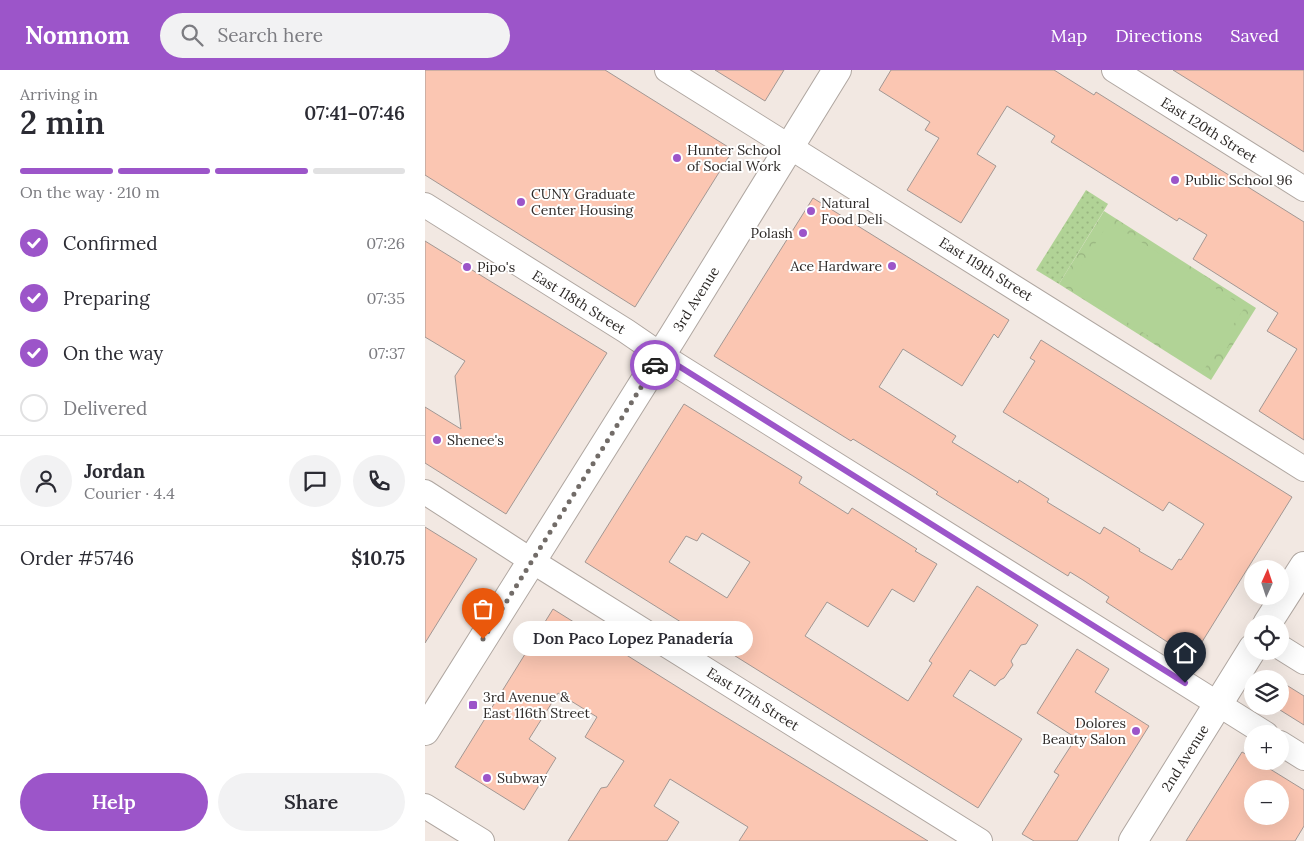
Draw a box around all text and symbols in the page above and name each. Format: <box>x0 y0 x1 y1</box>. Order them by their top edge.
search box <box>160 13 510 58</box>
text: Nomnom <box>25 20 130 51</box>
icon: search <box>178 21 206 49</box>
text: Search here <box>218 23 323 47</box>
text: Map <box>1051 24 1087 47</box>
text: Directions <box>1115 24 1202 47</box>
text: Saved <box>1230 24 1279 47</box>
text: Arriving in <box>20 84 98 104</box>
street label: East 120th Street <box>1158 93 1261 167</box>
text: 07:41–07:46 <box>304 101 405 125</box>
text: 2 min <box>20 102 105 143</box>
place label: Hunter School of Social Work <box>687 141 781 175</box>
marker: Hunter School of Social Work <box>671 152 683 164</box>
place label: Public School 96 <box>1185 171 1293 189</box>
marker: Public School 96 <box>1169 174 1181 186</box>
text: On the way · 210 m <box>20 182 160 202</box>
place label: CUNY Graduate Center Housing <box>531 185 636 219</box>
place label: Natural Food Deli <box>821 194 883 228</box>
marker: CUNY Graduate Center Housing <box>515 196 527 208</box>
marker: Natural Food Deli <box>805 205 817 217</box>
place label: Polash <box>751 224 793 242</box>
marker: Polash <box>797 227 809 239</box>
icon: check <box>20 229 48 257</box>
text: Confirmed <box>63 231 158 255</box>
text: 07:26 <box>366 233 405 253</box>
street label: East 119th Street <box>936 233 1037 305</box>
place label: Ace Hardware <box>789 257 882 275</box>
place label: Pipo's <box>477 258 515 276</box>
marker: Ace Hardware <box>886 260 898 272</box>
marker: Pipo's <box>461 261 473 273</box>
street label: 3rd Avenue <box>669 263 723 335</box>
street label: East 118th Street <box>529 266 630 338</box>
icon: check <box>20 284 48 312</box>
text: Preparing <box>63 286 150 310</box>
text: 07:35 <box>366 288 405 308</box>
icon: check <box>20 339 48 367</box>
courier <box>630 340 680 390</box>
text: On the way <box>63 341 163 365</box>
text: 07:37 <box>368 343 405 363</box>
icon: car <box>641 351 669 379</box>
text: Delivered <box>63 396 147 420</box>
place label: Shenee's <box>447 431 504 449</box>
marker: Shenee's <box>431 434 443 446</box>
button: person <box>20 455 72 507</box>
button: chat <box>289 455 341 507</box>
button: phone <box>353 455 405 507</box>
text: Jordan <box>84 459 145 483</box>
text: Courier · 4.4 <box>84 483 175 503</box>
text: Order #5746 <box>20 546 134 570</box>
text: $10.75 <box>351 546 405 570</box>
north arrow <box>1244 560 1289 605</box>
map controls <box>1244 560 1289 825</box>
pin <box>462 588 504 639</box>
icon: bag <box>469 595 497 623</box>
button: locate <box>1244 615 1289 660</box>
callout: Don Paco Lopez Panadería <box>513 622 753 656</box>
text: Don Paco Lopez Panadería <box>533 628 733 648</box>
pin <box>1164 632 1206 683</box>
icon: home <box>1171 639 1199 667</box>
street label: East 117th Street <box>704 663 803 735</box>
button: layers <box>1244 670 1289 715</box>
place label: 3rd Avenue & East 116th Street <box>483 688 591 722</box>
marker: 3rd Avenue & East 116th Street <box>467 699 479 711</box>
place label: Dolores Beauty Salon <box>1042 714 1126 748</box>
street label: 2nd Avenue <box>1157 721 1213 795</box>
marker: Dolores Beauty Salon <box>1130 725 1142 737</box>
button: + <box>1244 725 1289 770</box>
place label: Subway <box>497 769 547 787</box>
marker: Subway <box>481 772 493 784</box>
button: Help <box>20 773 208 831</box>
button: Share <box>218 773 405 831</box>
button: − <box>1244 780 1289 825</box>

